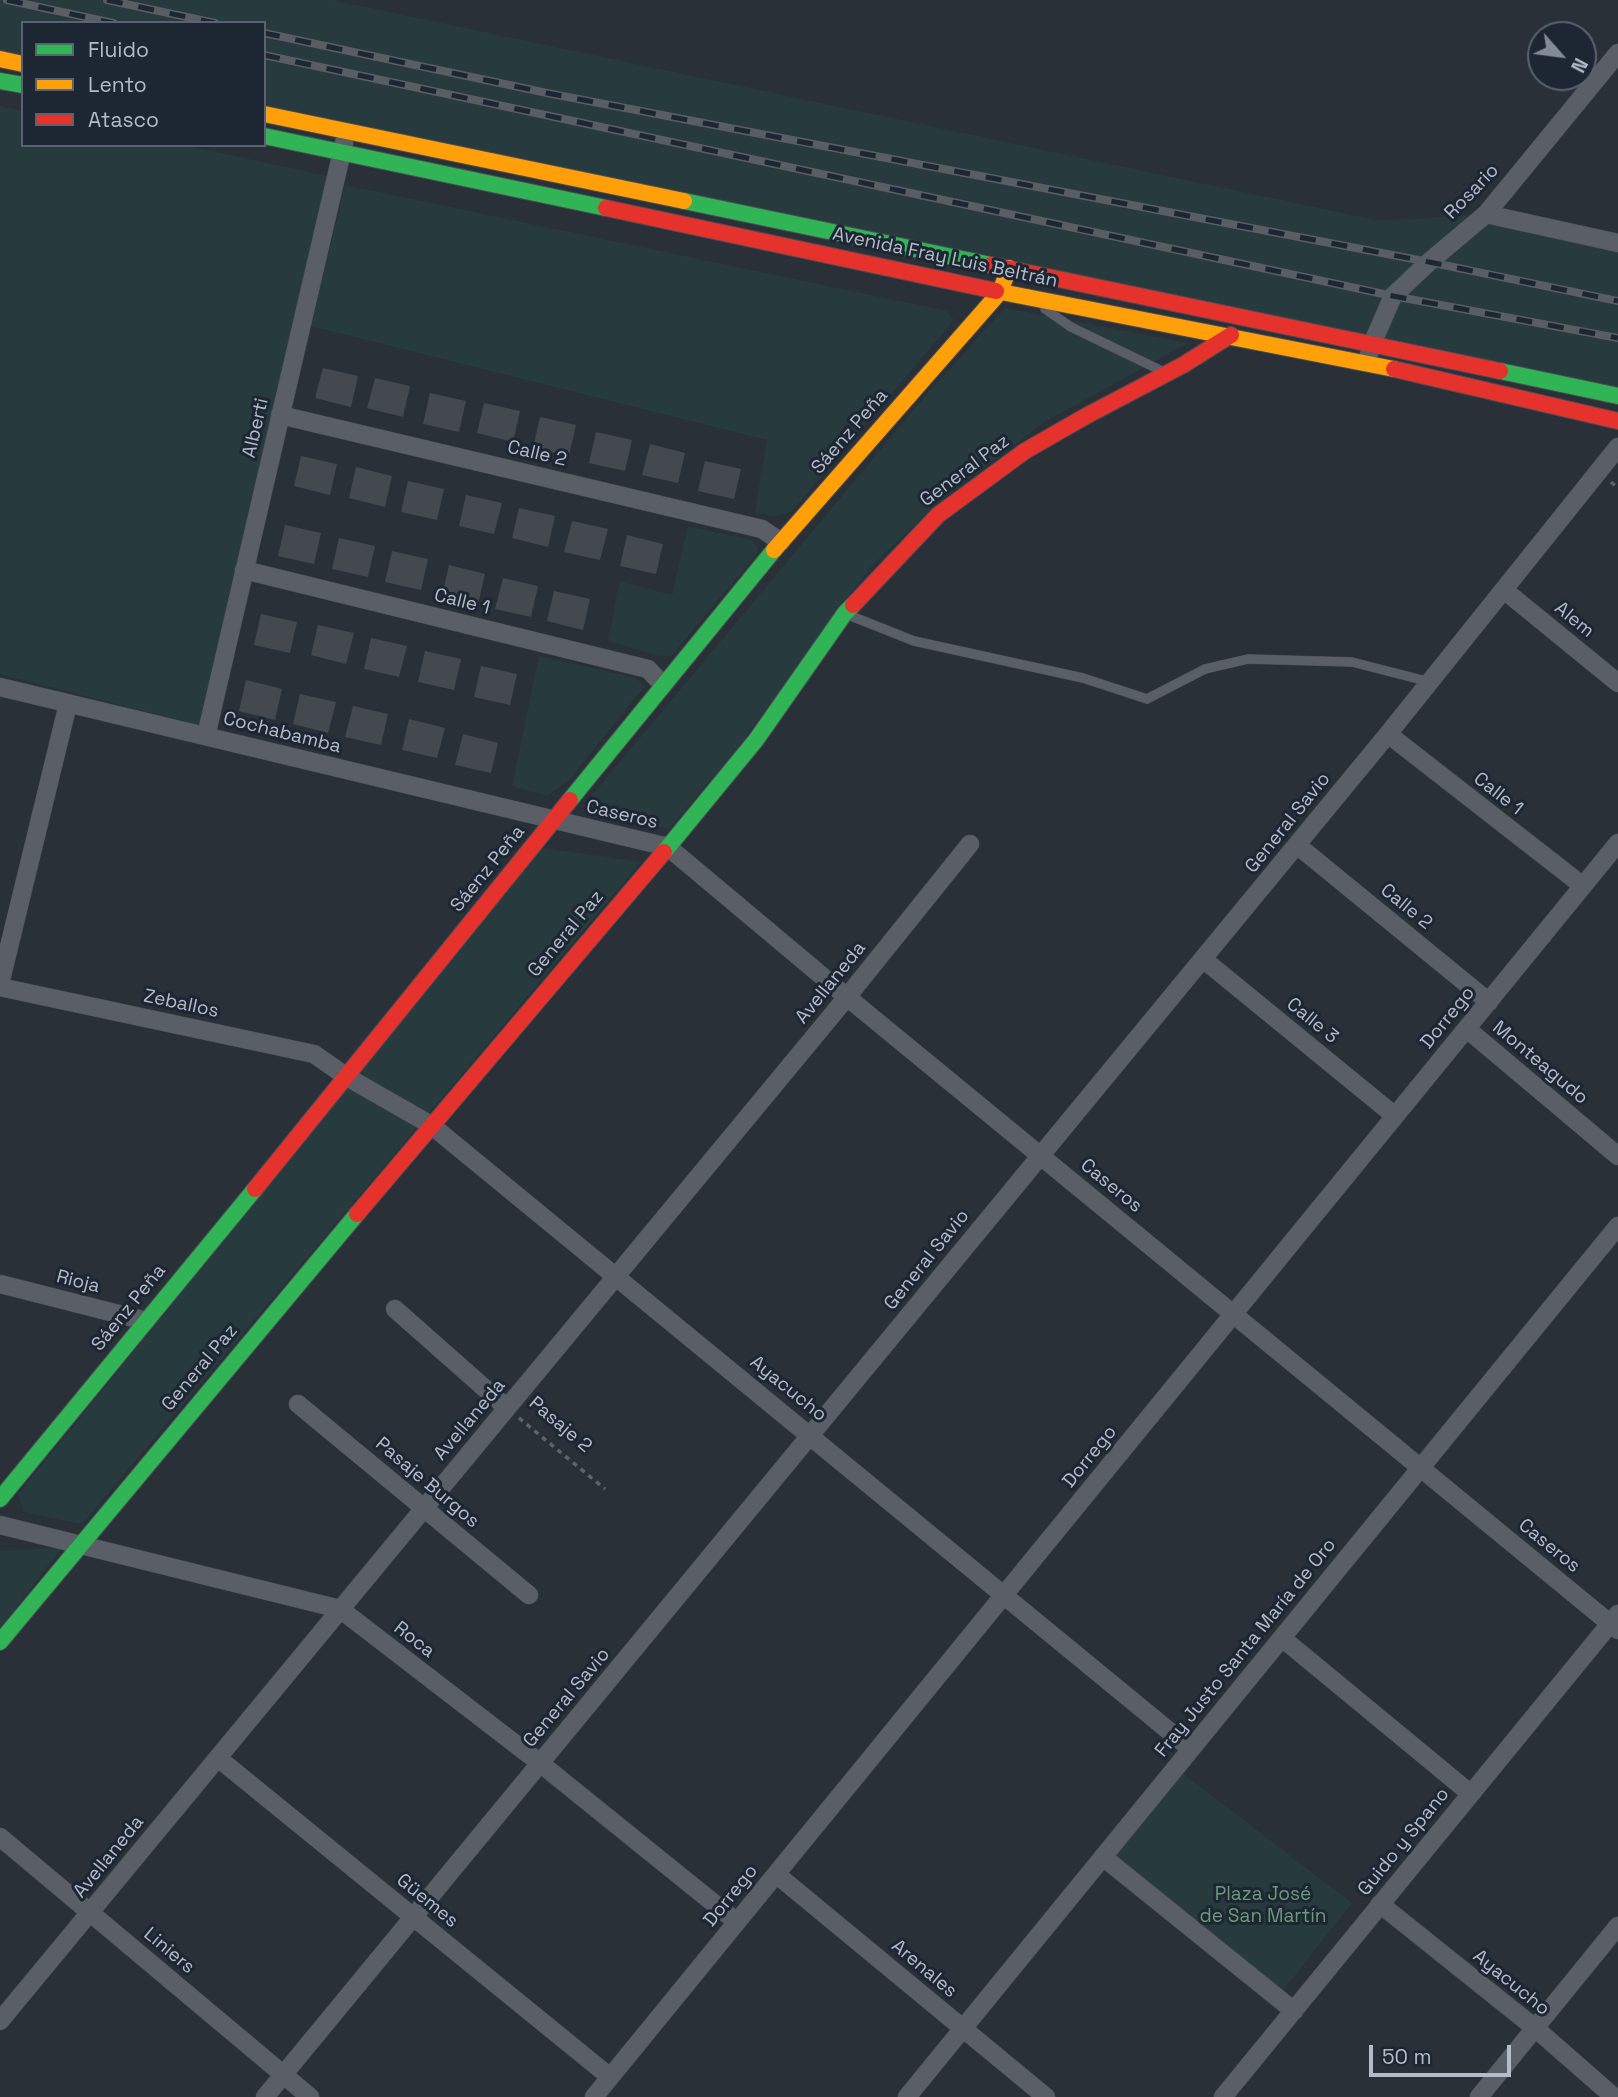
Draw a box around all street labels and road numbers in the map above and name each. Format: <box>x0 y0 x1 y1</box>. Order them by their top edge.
street label: Rosario <box>1440 160 1504 224</box>
street label: Avenida Fray Luis Beltrán <box>830 223 1060 293</box>
street label: Sáenz Peña <box>807 385 893 479</box>
street label: Alberti <box>238 396 274 460</box>
street label: General Paz <box>916 430 1014 512</box>
street label: Calle 2 <box>505 436 569 472</box>
street label: Calle 1 <box>432 584 492 620</box>
street label: Alem <box>1550 597 1598 643</box>
street label: Cochabamba <box>221 707 343 759</box>
street label: General Savio <box>1241 768 1335 878</box>
street label: Calle 1 <box>1469 768 1527 820</box>
street label: Caseros <box>584 796 660 834</box>
street label: Sáenz Peña <box>446 821 530 917</box>
street label: Calle 2 <box>1376 879 1436 935</box>
street label: General Paz <box>523 886 609 982</box>
street label: Avellaneda <box>791 937 871 1029</box>
street label: Dorrego <box>1416 982 1480 1054</box>
street label: Zeballos <box>141 985 221 1023</box>
street label: Calle 3 <box>1281 993 1343 1049</box>
street label: Monteagudo <box>1488 1016 1592 1110</box>
street label: Caseros <box>1076 1154 1146 1218</box>
street label: General Savio <box>880 1205 974 1315</box>
street label: Sáenz Peña <box>87 1260 171 1356</box>
street label: Rioja <box>54 1266 102 1298</box>
street label: General Paz <box>157 1320 243 1416</box>
street label: Ayacucho <box>745 1351 831 1427</box>
street label: Avellaneda <box>429 1375 511 1465</box>
street label: Pasaje 2 <box>524 1392 596 1458</box>
street label: Dorrego <box>1058 1421 1122 1493</box>
street label: Pasaje Burgos <box>370 1433 484 1533</box>
street label: Caseros <box>1514 1514 1584 1578</box>
street label: Fray Justo Santa María de Oro <box>1151 1534 1341 1762</box>
street label: Roca <box>389 1617 439 1663</box>
street label: General Savio <box>519 1644 615 1752</box>
street label: Guido y Spano <box>1353 1783 1455 1901</box>
street label: Avellaneda <box>69 1811 149 1903</box>
street label: Dorrego <box>699 1860 763 1932</box>
street label: Güemes <box>391 1869 463 1933</box>
street label: Liniers <box>139 1923 199 1979</box>
street label: Arenales <box>887 1935 961 2003</box>
street label: Ayacucho <box>1468 1945 1554 2021</box>

